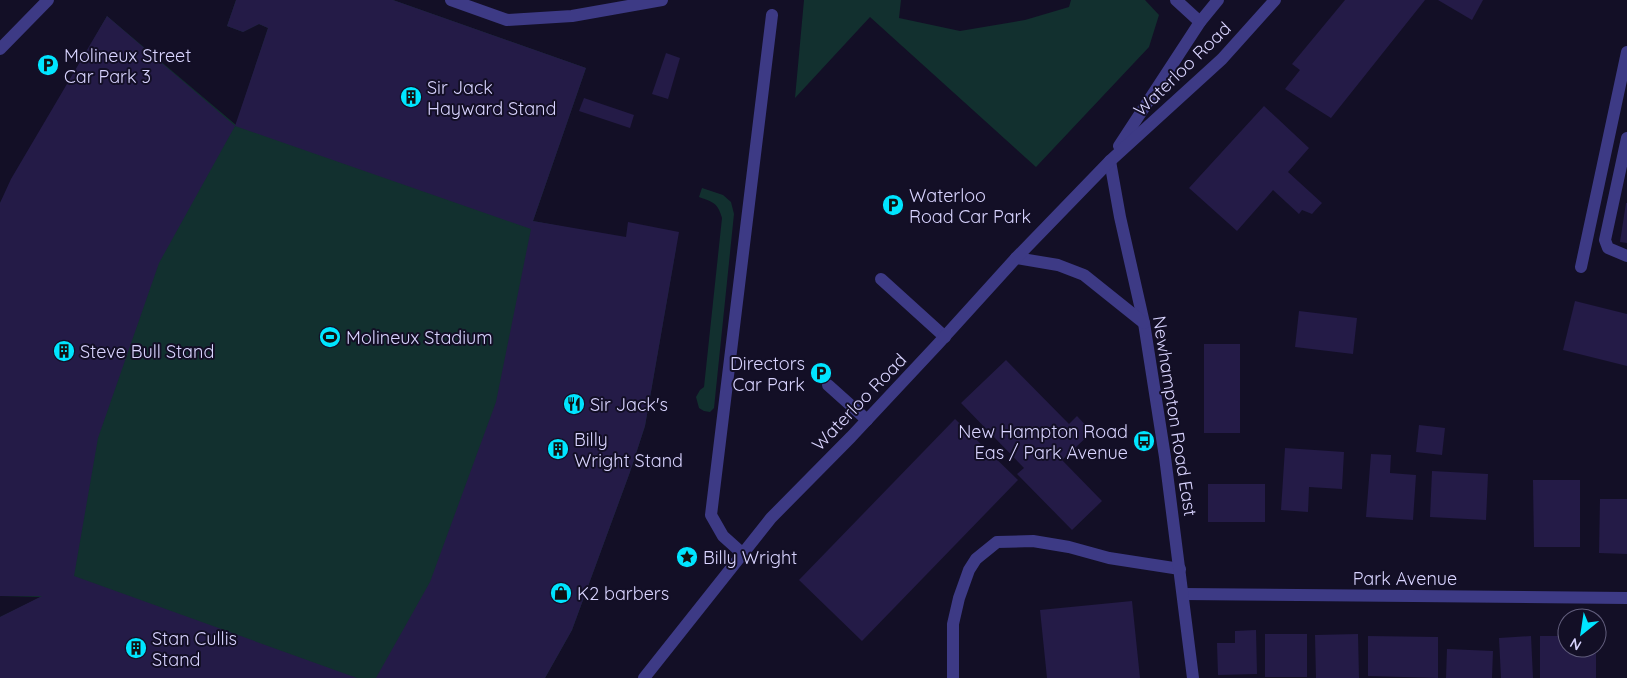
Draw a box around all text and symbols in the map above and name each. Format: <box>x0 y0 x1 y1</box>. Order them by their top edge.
street label: Waterloo Road <box>1129 17 1235 121</box>
place label: Molineux Street Car Park 3 <box>64 44 191 88</box>
parking icon: Molineux Street Car Park 3 <box>36 53 60 77</box>
place label: Sir Jack Hayward Stand <box>427 76 556 120</box>
building icon: Sir Jack Hayward Stand <box>399 85 423 109</box>
place label: Waterloo Road Car Park <box>909 184 1031 228</box>
parking icon: Waterloo Road Car Park <box>881 193 905 217</box>
street label: Newhampton Road East <box>1148 314 1202 518</box>
sports icon: Molineux Stadium <box>318 325 342 349</box>
place label: Molineux Stadium <box>346 326 493 349</box>
building icon: Steve Bull Stand <box>52 339 76 363</box>
place label: Steve Bull Stand <box>80 340 214 363</box>
street label: Waterloo Road <box>807 349 911 455</box>
place label: Directors Car Park <box>730 352 805 396</box>
parking icon: Directors Car Park <box>809 361 833 385</box>
restaurant icon: Sir Jack's <box>562 392 586 416</box>
place label: Sir Jack's <box>590 393 668 416</box>
place label: New Hampton Road Eas / Park Avenue <box>958 420 1128 464</box>
place label: Billy Wright Stand <box>574 428 683 472</box>
bus stop icon: New Hampton Road Eas / Park Avenue <box>1132 429 1156 453</box>
building icon: Billy Wright Stand <box>546 437 570 461</box>
place icon: Billy Wright <box>675 545 699 569</box>
place label: Billy Wright <box>703 546 797 569</box>
street label: Park Avenue <box>1353 567 1457 590</box>
shop icon: K2 barbers <box>549 581 573 605</box>
place label: K2 barbers <box>577 582 669 605</box>
north arrow <box>1557 608 1607 658</box>
place label: Stan Cullis Stand <box>152 627 237 671</box>
text: N <box>1567 634 1584 655</box>
building icon: Stan Cullis Stand <box>124 636 148 660</box>

